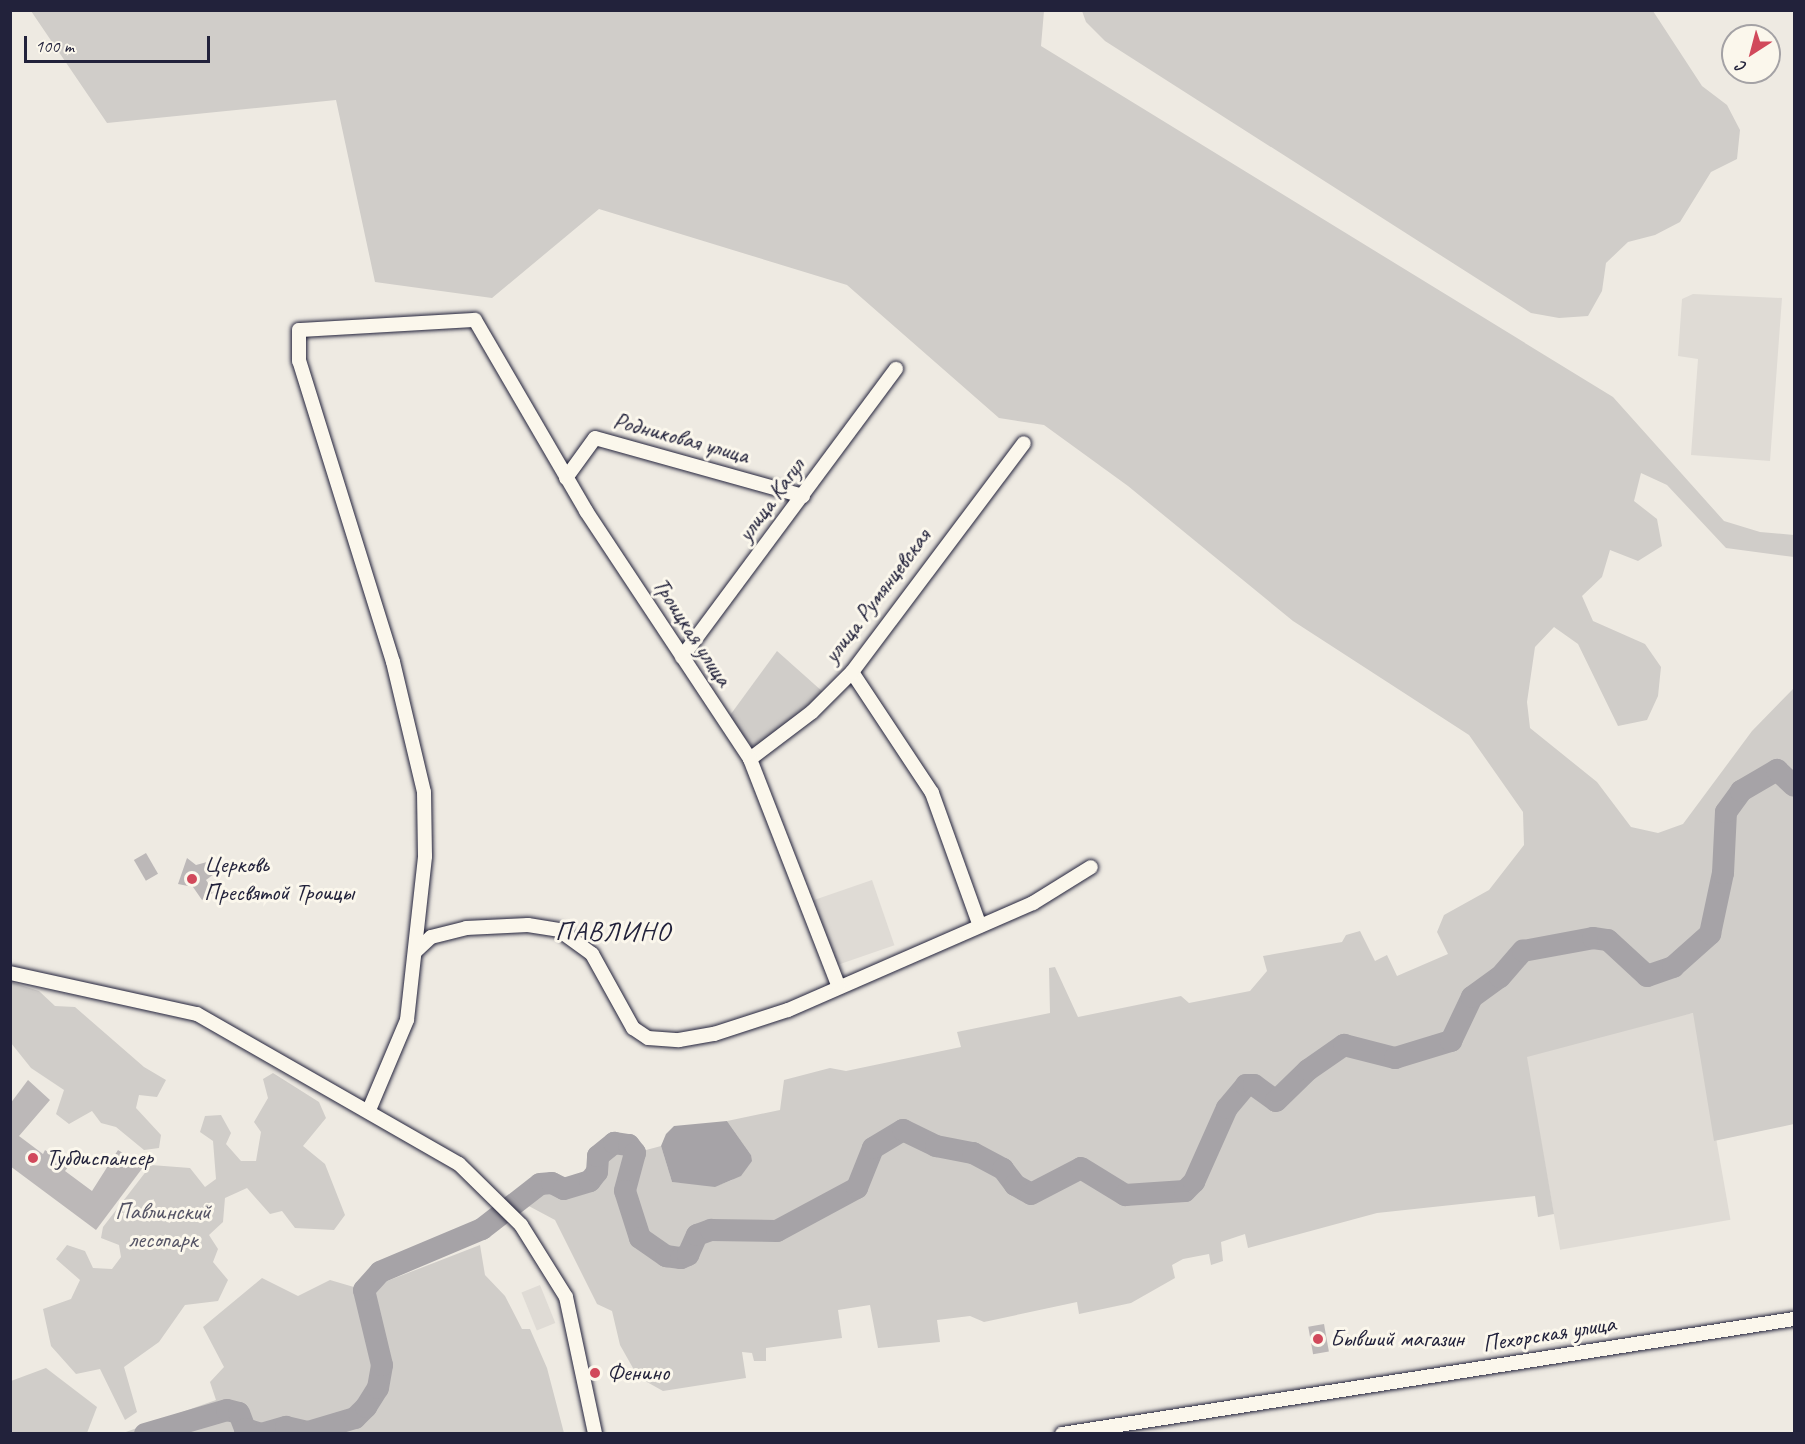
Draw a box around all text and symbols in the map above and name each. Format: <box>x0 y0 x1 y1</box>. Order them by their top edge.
scale bar <box>27 24 213 62</box>
north arrow <box>1721 24 1781 84</box>
text: 100 m <box>35 35 74 57</box>
text: С <box>1733 57 1751 77</box>
street label: Родниковая улица <box>609 406 753 470</box>
street label: улица Кагул <box>731 453 811 547</box>
street label: улица Румянцевская <box>817 523 937 669</box>
street label: Троицкая улица <box>646 572 738 692</box>
place label: Церковь Пресвятой Троицы <box>204 851 354 907</box>
marker: Церковь Пресвятой Троицы <box>185 872 199 886</box>
district label: ПАВЛИНО <box>556 916 670 948</box>
place label: Тубдиспансер <box>46 1144 153 1172</box>
marker: Тубдиспансер <box>24 1149 42 1167</box>
park label: Павлинский лесопарк <box>115 1198 211 1254</box>
street label: Пехорская улица <box>1479 1309 1619 1359</box>
place label: Бывший магазин <box>1330 1325 1464 1353</box>
marker: Бывший магазин <box>1311 1332 1325 1346</box>
place label: Фенино <box>607 1359 669 1387</box>
marker: Фенино <box>588 1366 602 1380</box>

